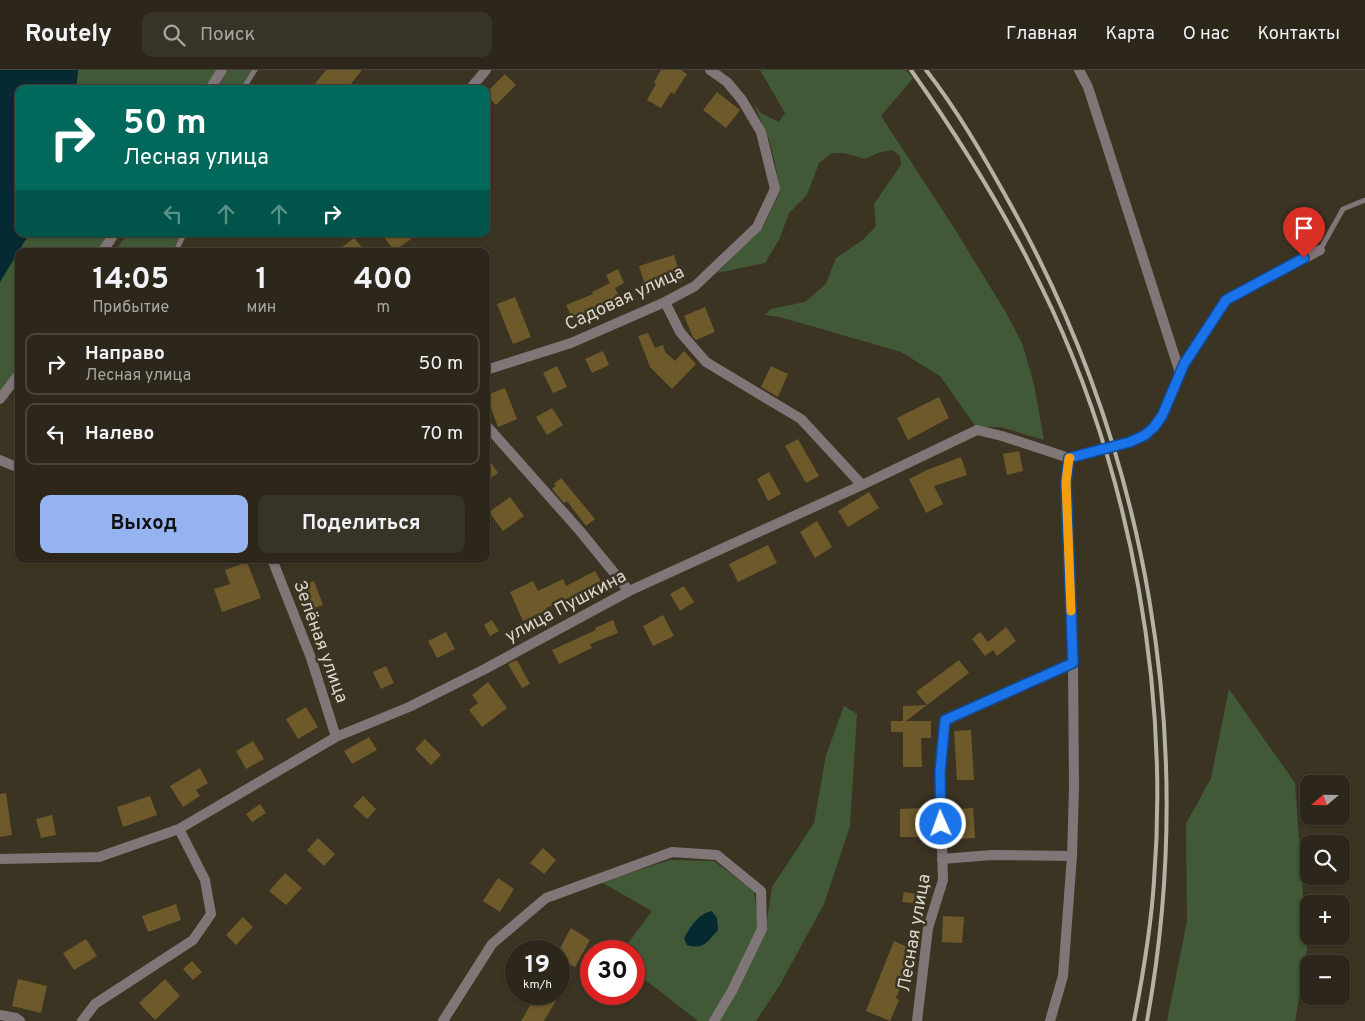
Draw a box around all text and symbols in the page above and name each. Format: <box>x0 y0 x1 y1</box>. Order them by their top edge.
search box <box>142 12 492 57</box>
text: Routely <box>25 20 112 50</box>
icon: search <box>160 21 188 49</box>
text: Поиск <box>200 23 255 47</box>
text: Главная <box>1006 23 1077 46</box>
text: Карта <box>1105 23 1155 46</box>
text: О нас <box>1183 23 1229 46</box>
text: Контакты <box>1257 23 1340 46</box>
text: 50 m <box>123 102 207 146</box>
icon: right <box>40 105 105 170</box>
text: Лесная улица <box>123 145 269 172</box>
icon: left <box>159 200 187 228</box>
icon: ahead <box>212 200 240 228</box>
icon: ahead <box>265 200 293 228</box>
icon: right <box>318 200 346 228</box>
pin <box>1283 207 1325 258</box>
icon: arrive <box>1290 214 1318 242</box>
street label: Садовая улица <box>562 261 688 337</box>
text: 14:05 <box>92 262 169 299</box>
text: 1 <box>255 262 267 299</box>
text: 400 <box>354 262 413 299</box>
text: Прибытие <box>92 298 169 318</box>
text: мин <box>247 298 276 318</box>
text: m <box>376 298 390 318</box>
text: Направо <box>85 342 165 366</box>
icon: right <box>42 350 70 378</box>
text: 50 m <box>418 352 463 376</box>
text: Лесная улица <box>85 366 191 386</box>
icon: left <box>42 420 70 448</box>
text: Налево <box>85 422 154 446</box>
text: 70 m <box>421 422 463 446</box>
button: Выход <box>40 495 248 553</box>
button: Поделиться <box>258 495 465 553</box>
street label: улица Пушкина <box>501 565 631 649</box>
street label: Зелёная улица <box>287 578 353 706</box>
north arrow <box>1300 775 1350 825</box>
map controls <box>1300 775 1350 1005</box>
position arrow <box>914 797 966 849</box>
button: search <box>1300 835 1350 885</box>
street label: Лесная улица <box>893 872 937 994</box>
button: + <box>1300 895 1350 945</box>
speed limit sign: 30 <box>580 940 645 1005</box>
text: 19 <box>525 950 550 982</box>
button: − <box>1300 955 1350 1005</box>
text: km/h <box>523 977 552 993</box>

